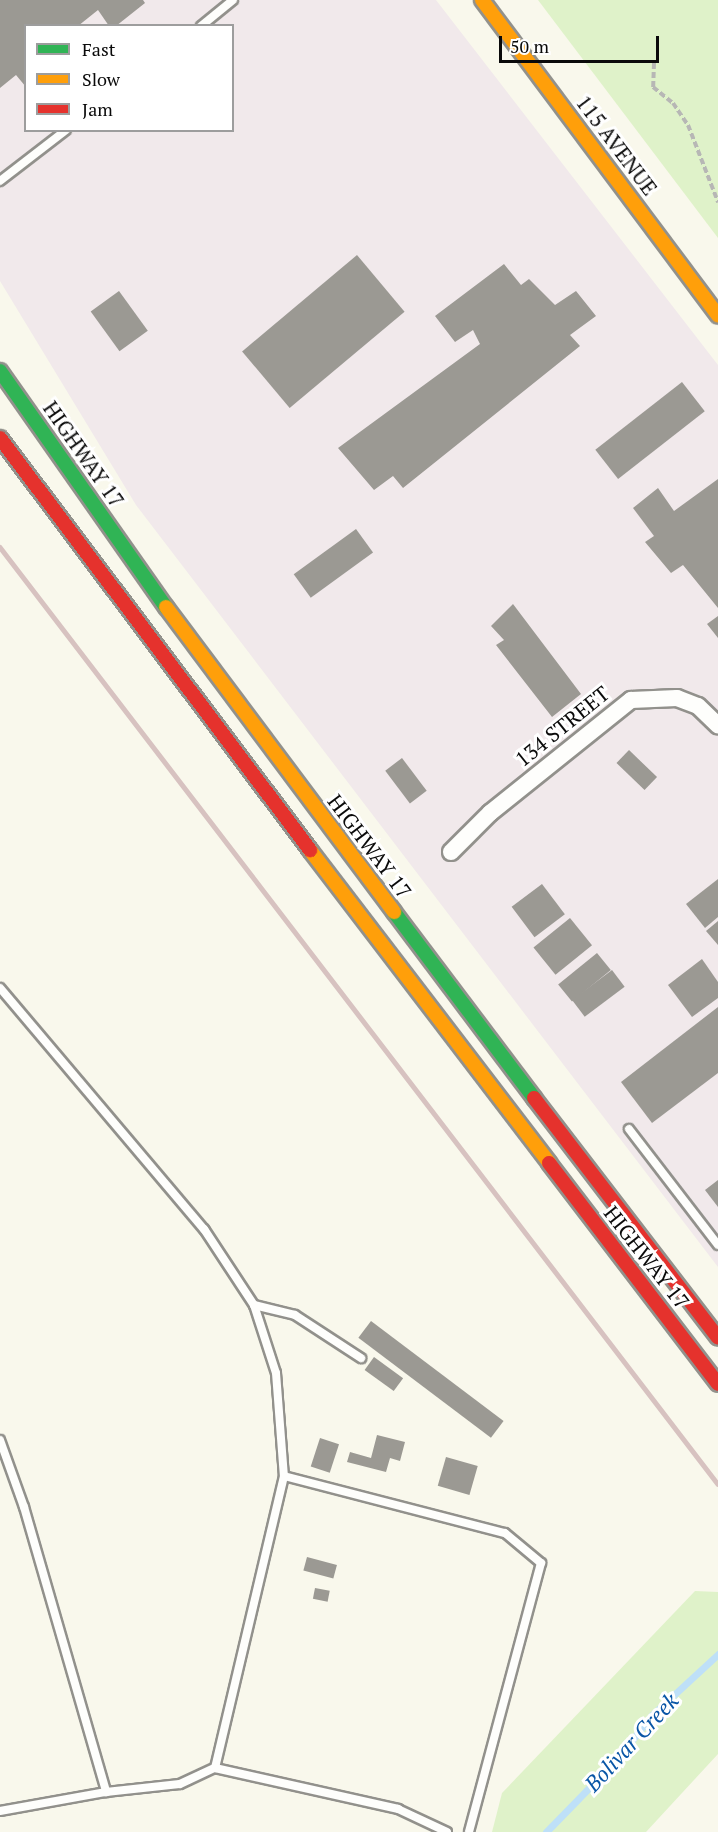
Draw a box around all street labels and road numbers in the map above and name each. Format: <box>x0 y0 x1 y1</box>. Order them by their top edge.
street label: 115 AVENUE <box>571 90 663 200</box>
street label: HIGHWAY 17 <box>38 396 130 512</box>
street label: 134 STREET <box>510 680 614 772</box>
street label: HIGHWAY 17 <box>323 789 417 903</box>
street label: HIGHWAY 17 <box>599 1201 695 1313</box>

